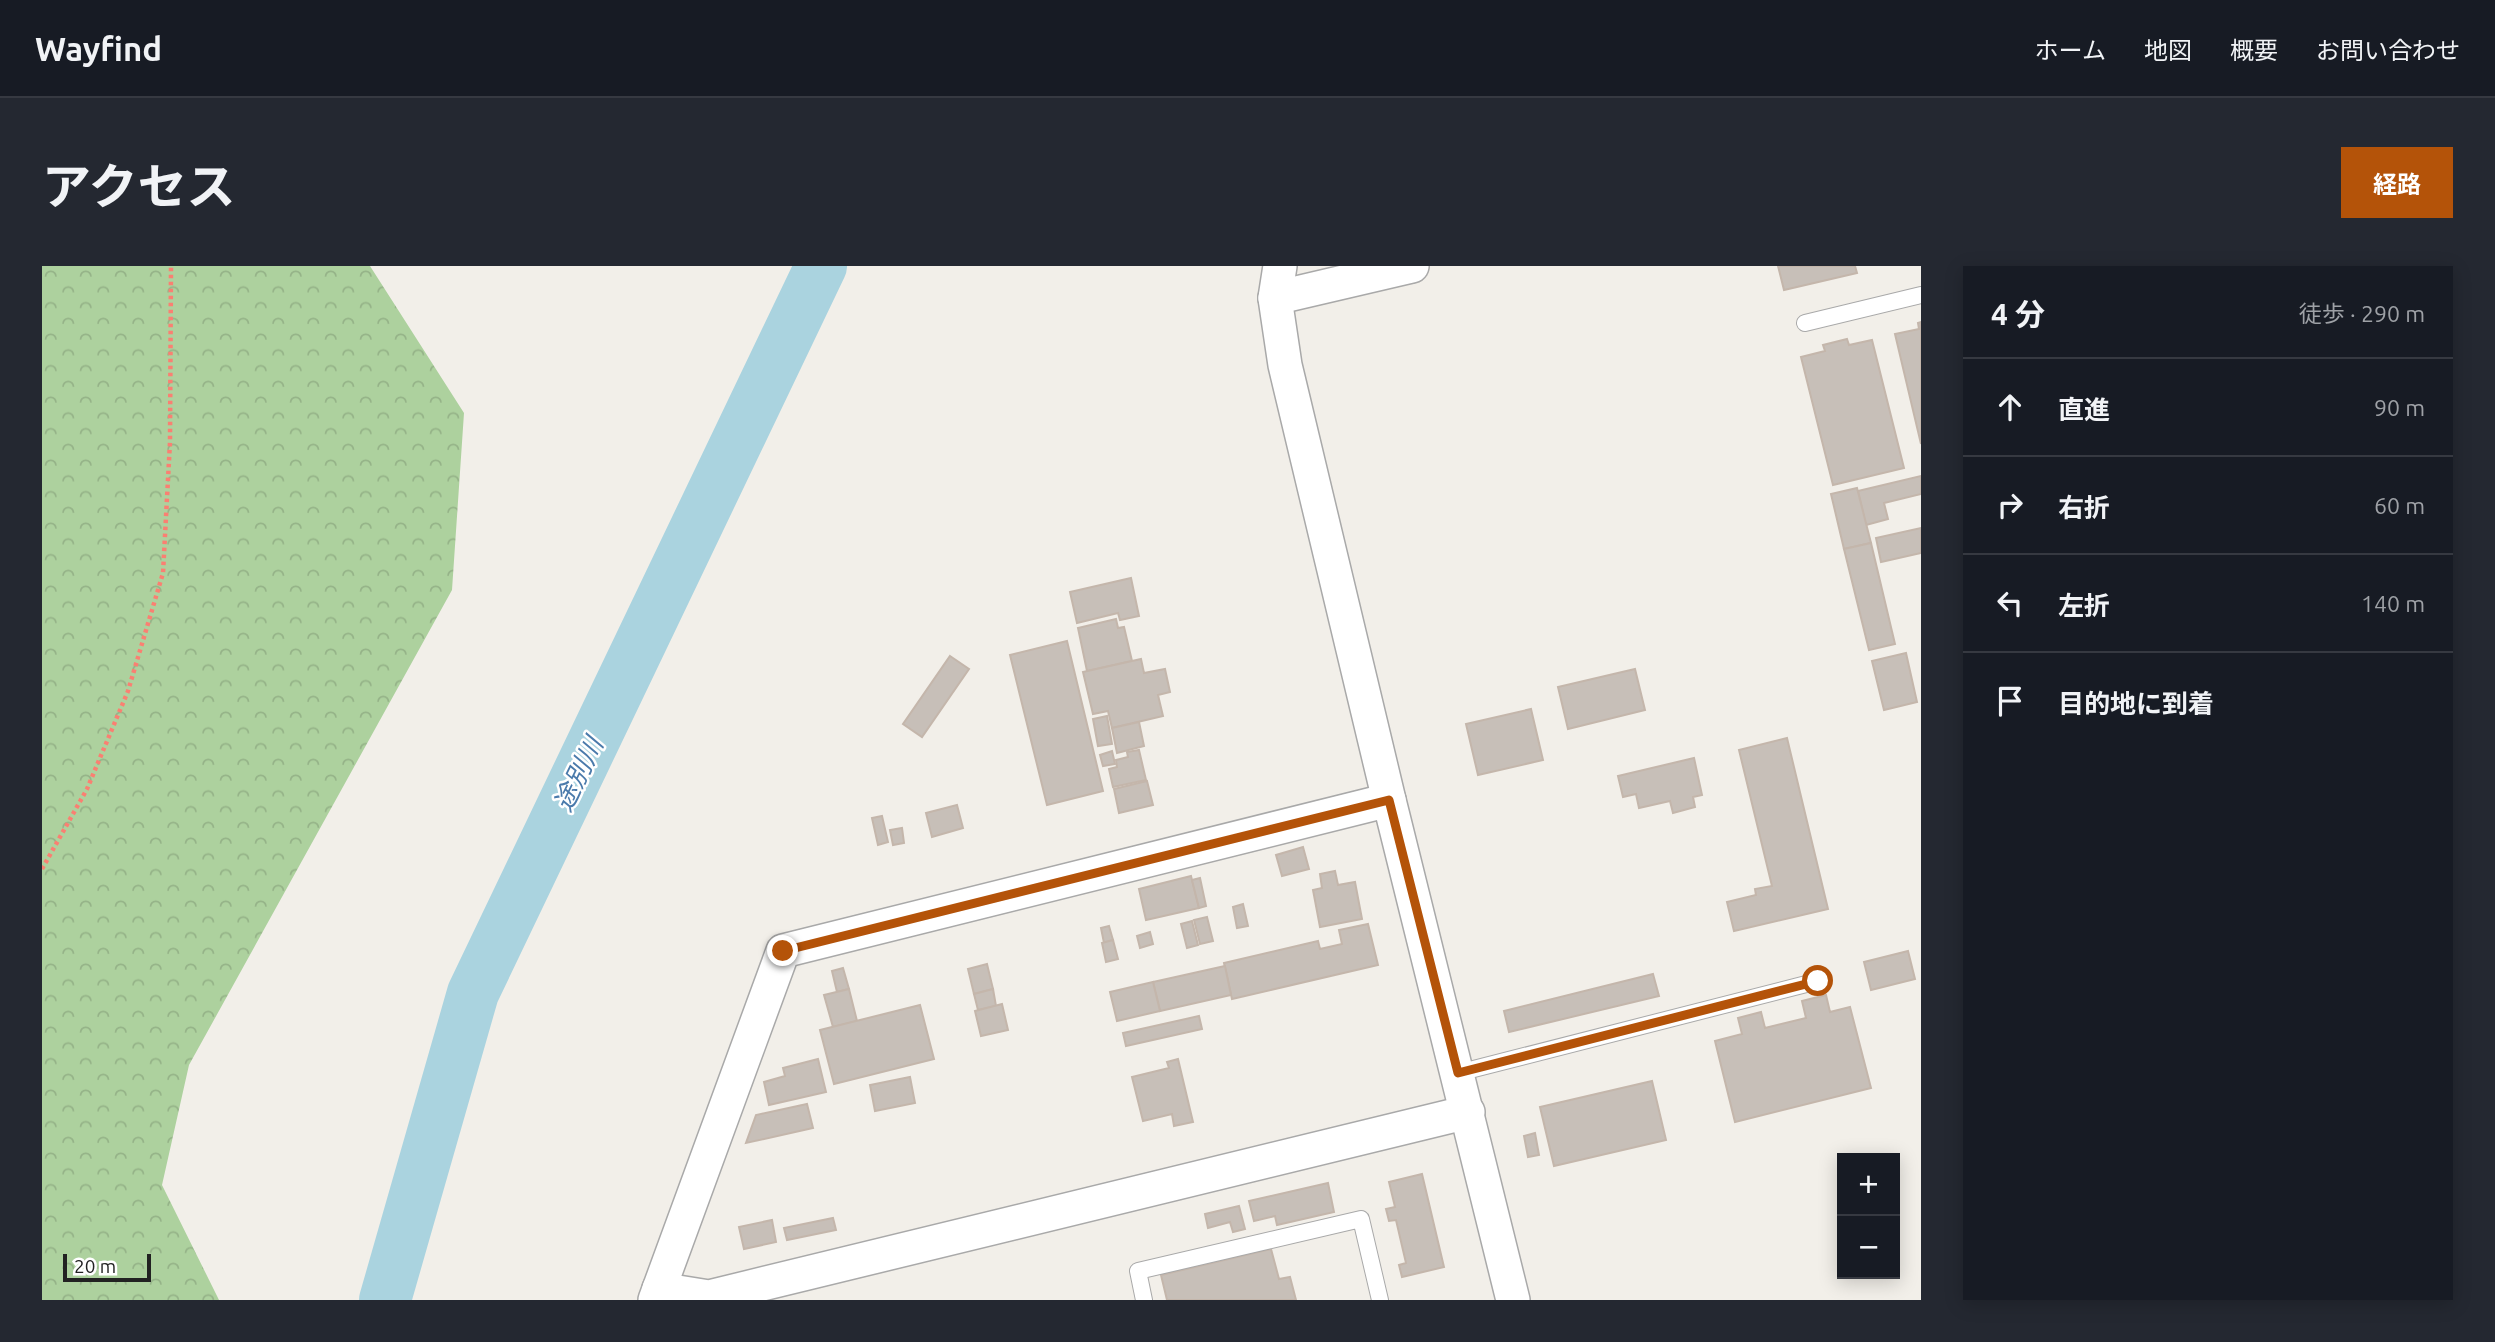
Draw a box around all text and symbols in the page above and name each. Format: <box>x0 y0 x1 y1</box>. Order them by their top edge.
text: Wayfind <box>35 30 162 67</box>
text: ホーム <box>2035 37 2106 64</box>
text: 地図 <box>2144 37 2192 64</box>
text: 概要 <box>2230 37 2278 64</box>
text: お問い合わせ <box>2316 37 2460 64</box>
button: 経路 <box>2341 147 2453 218</box>
text: アクセス <box>42 158 236 213</box>
text: 4 分 <box>1991 297 2045 331</box>
text: 徒歩 · 290 m <box>2299 301 2425 326</box>
icon: ahead <box>1991 388 2029 426</box>
text: 直進 <box>2058 395 2110 424</box>
text: 90 m <box>2374 395 2425 420</box>
icon: right <box>1991 486 2029 524</box>
text: 右折 <box>2058 493 2110 522</box>
text: 60 m <box>2374 493 2425 518</box>
icon: left <box>1991 584 2029 622</box>
text: 左折 <box>2058 591 2110 620</box>
text: 140 m <box>2361 591 2425 616</box>
icon: arrive <box>1991 682 2029 720</box>
text: 目的地に到着 <box>2058 689 2214 718</box>
water label: 途別川 <box>548 730 609 815</box>
route end <box>767 935 798 966</box>
route start <box>1802 965 1833 996</box>
map controls <box>1837 1153 1900 1279</box>
button: + <box>1837 1153 1900 1216</box>
button: − <box>1837 1216 1900 1279</box>
scale bar <box>63 1251 150 1283</box>
text: 20 m <box>74 1255 116 1277</box>

